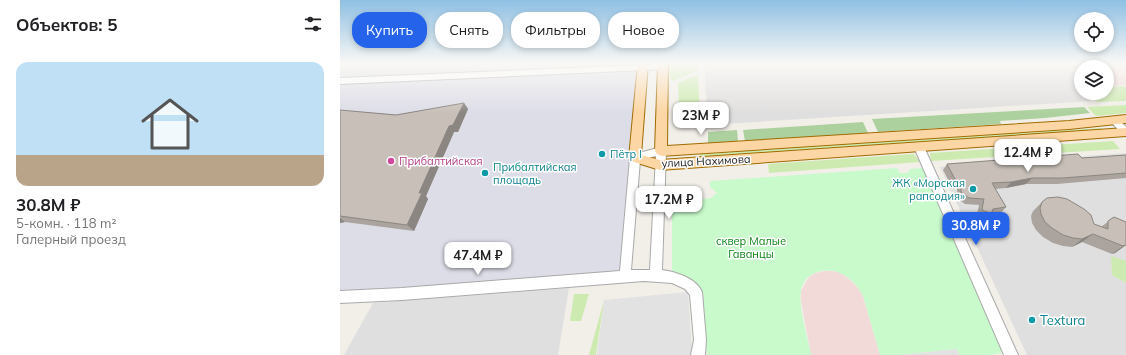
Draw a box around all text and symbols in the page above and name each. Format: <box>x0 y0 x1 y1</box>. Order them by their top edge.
chip: Купить <box>352 12 427 48</box>
chip: Снять <box>435 12 503 48</box>
chip: Фильтры <box>511 12 600 48</box>
chip: Новое <box>608 12 679 48</box>
map controls <box>1074 12 1114 100</box>
button: locate <box>1074 12 1114 52</box>
icon: filters <box>302 13 324 35</box>
text: Объектов: 5 <box>16 14 117 35</box>
button: layers <box>1074 60 1114 100</box>
icon: home <box>134 88 206 160</box>
pin: 23M ₽ <box>673 102 729 136</box>
text: 23M ₽ <box>682 107 720 123</box>
pin: 12.4M ₽ <box>991 139 1065 173</box>
text: 12.4M ₽ <box>1003 144 1053 160</box>
place label: Пётр I <box>610 147 642 161</box>
marker: Пётр I <box>597 149 607 159</box>
street label: улица Нахимова <box>661 152 751 170</box>
place label: Прибалтийская <box>399 154 483 168</box>
marker: Прибалтийская <box>386 156 396 166</box>
place label: Прибалтийская площадь <box>493 160 577 187</box>
marker: Прибалтийская площадь <box>480 168 490 178</box>
place label: ЖК «Морская рапсодия» <box>892 176 965 203</box>
marker: ЖК «Морская рапсодия» <box>968 184 978 194</box>
pin: 17.2M ₽ <box>632 186 706 220</box>
text: 17.2M ₽ <box>644 191 694 207</box>
text: 30.8M ₽ <box>16 194 80 215</box>
pin: 30.8M ₽ <box>939 212 1013 246</box>
text: 5-комн. · 118 m² <box>16 215 116 231</box>
text: 30.8M ₽ <box>951 217 1001 233</box>
text: Галерный проезд <box>16 231 126 247</box>
park label: сквер Малые Гаванцы <box>716 234 786 261</box>
pin: 47.4M ₽ <box>441 242 515 276</box>
text: 47.4M ₽ <box>453 247 503 263</box>
place label: Textura <box>1040 312 1085 328</box>
marker: Textura <box>1027 315 1037 325</box>

